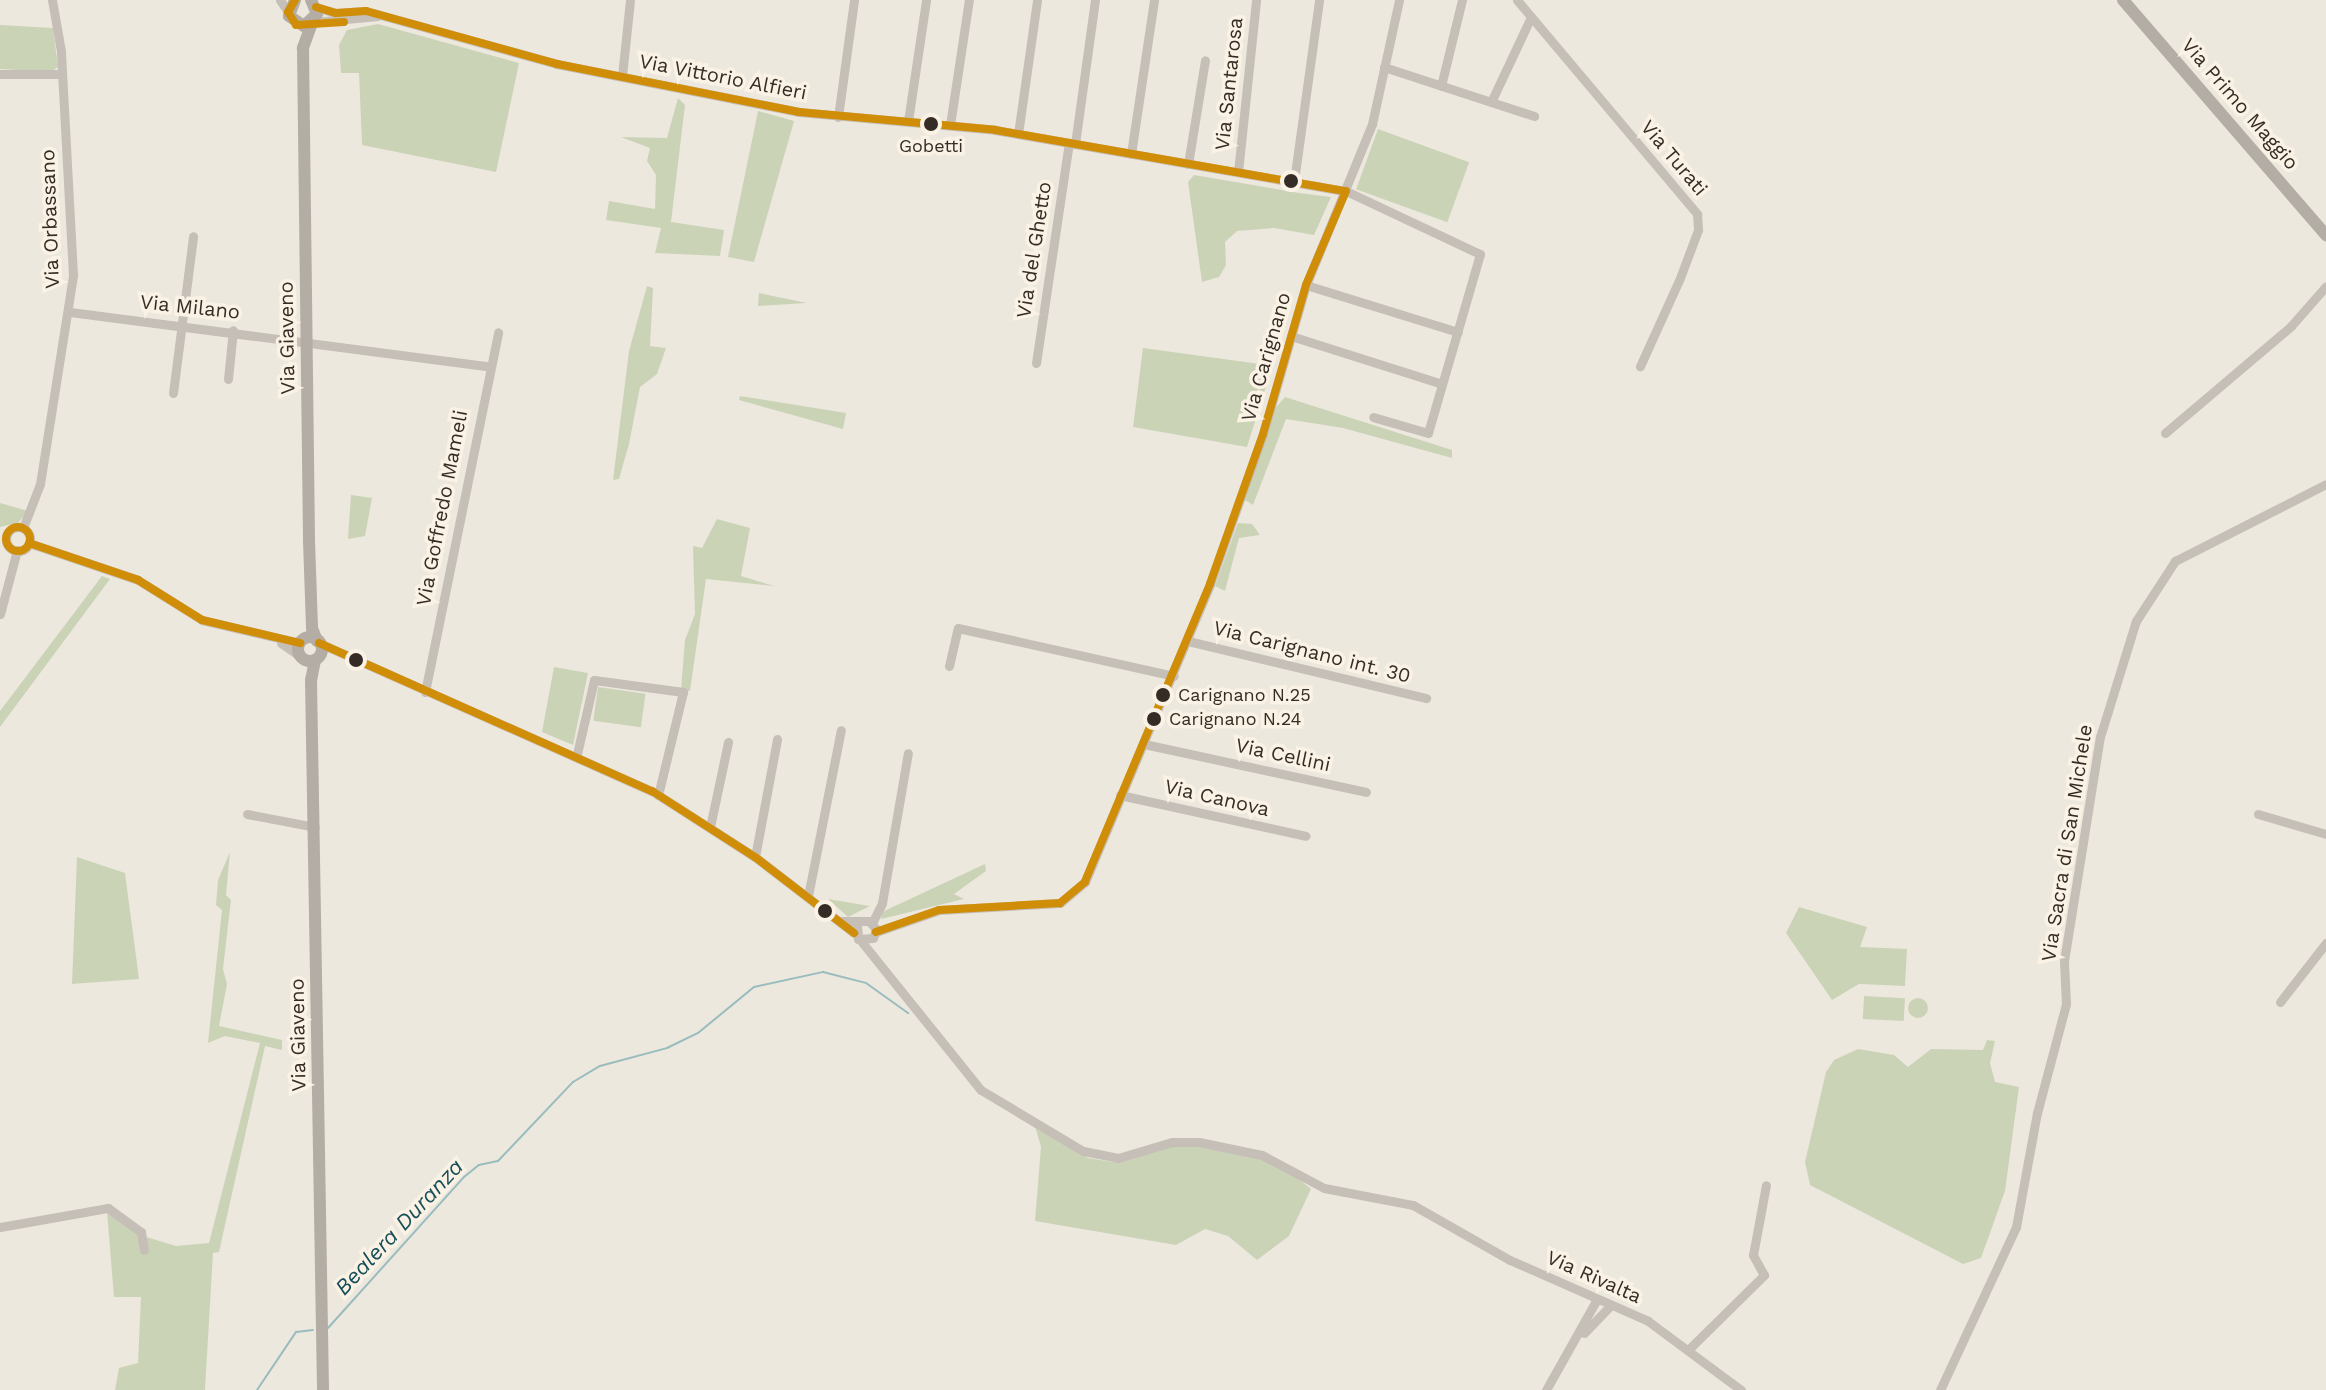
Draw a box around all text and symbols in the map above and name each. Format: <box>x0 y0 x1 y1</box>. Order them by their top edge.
street label: Via Santarosa <box>1210 16 1248 152</box>
street label: Via Primo Maggio <box>2176 33 2304 175</box>
street label: Via Vittorio Alfieri <box>636 49 810 105</box>
street label: Via Turati <box>1635 115 1713 201</box>
marker: Gobetti <box>923 116 939 132</box>
place label: Gobetti <box>899 135 963 157</box>
street label: Via Orbassano <box>36 149 64 289</box>
unlabelled marker <box>1283 173 1299 189</box>
street label: Via del Ghetto <box>1011 179 1057 321</box>
street label: Via Giaveno <box>274 281 300 395</box>
street label: Via Carignano <box>1236 289 1296 425</box>
street label: Via Milano <box>139 290 241 324</box>
street label: Via Goffredo Mameli <box>411 408 473 608</box>
street label: Via Carignano int. 30 <box>1211 616 1413 688</box>
unlabelled marker <box>348 652 364 668</box>
place label: Carignano N.25 <box>1178 684 1311 706</box>
marker: Carignano N.25 <box>1155 687 1171 703</box>
place label: Carignano N.24 <box>1169 708 1302 730</box>
marker: Carignano N.24 <box>1146 711 1162 727</box>
street label: Via Sacra di San Michele <box>2036 722 2098 964</box>
street label: Via Cellini <box>1233 733 1333 777</box>
street label: Via Canova <box>1162 774 1272 822</box>
unlabelled marker <box>817 903 833 919</box>
street label: Via Giaveno <box>285 978 311 1092</box>
water label: Bealera Duranza <box>329 1154 469 1300</box>
street label: Via Rivalta <box>1543 1245 1645 1309</box>

